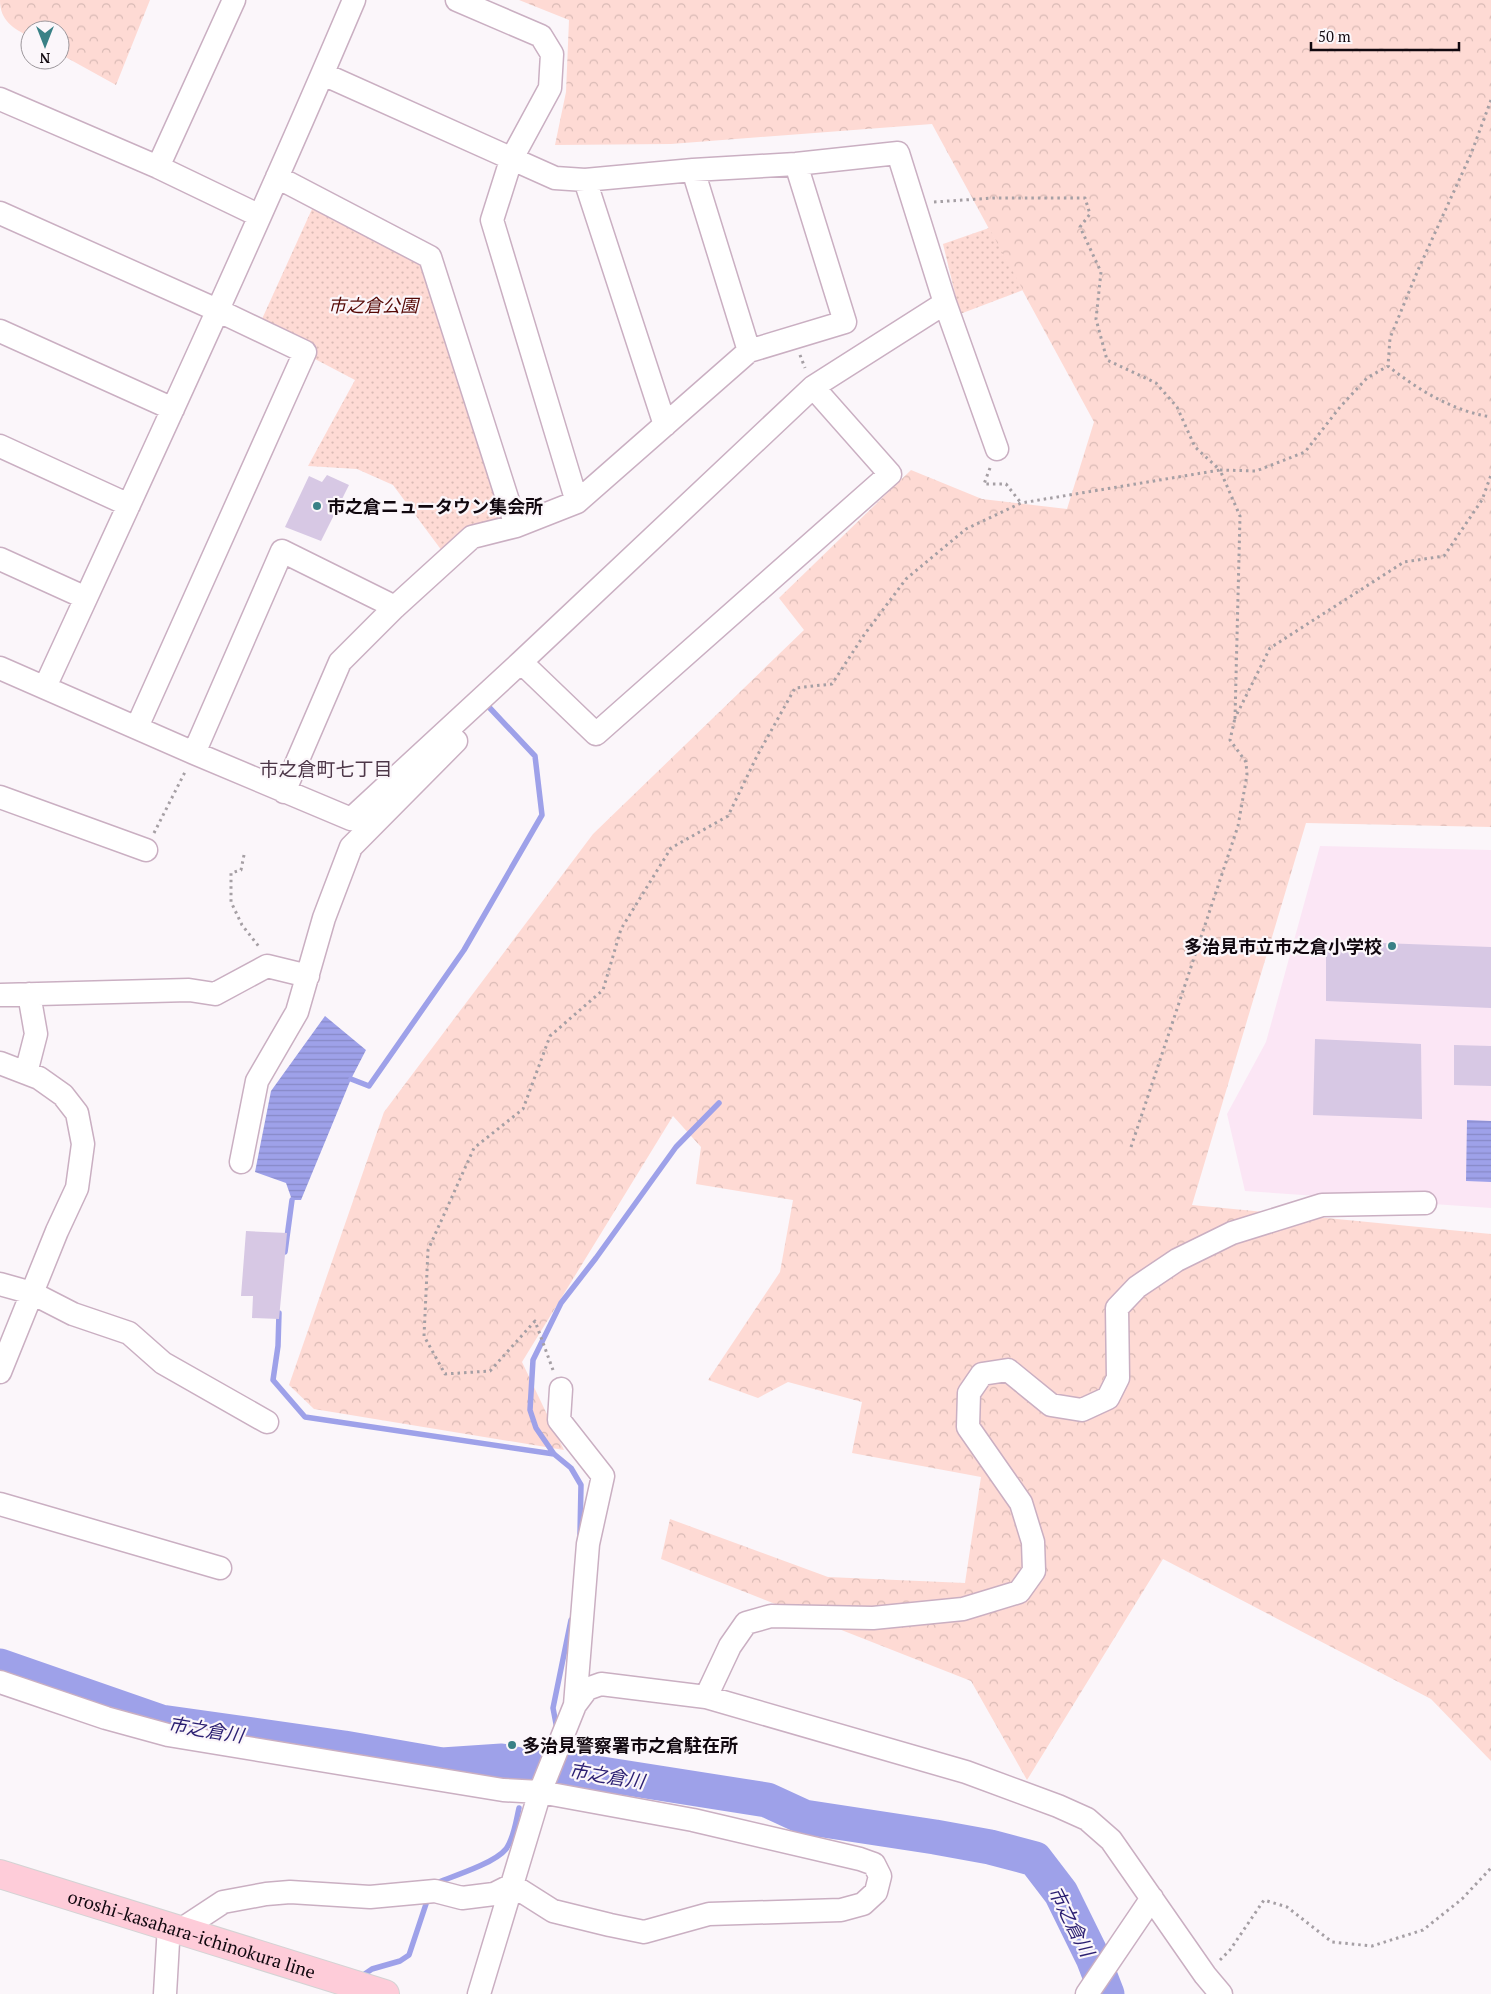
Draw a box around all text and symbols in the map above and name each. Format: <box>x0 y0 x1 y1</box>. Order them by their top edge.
north arrow <box>20 20 70 70</box>
scale bar <box>1311 20 1458 52</box>
text: 50 m <box>1318 26 1351 46</box>
text: N <box>39 49 50 68</box>
park label: 市之倉公園 <box>328 293 421 317</box>
place label: 市之倉ニュータウン集会所 <box>327 494 543 518</box>
marker: 市之倉ニュータウン集会所 <box>311 500 323 512</box>
district label: 市之倉町七丁目 <box>259 756 393 781</box>
place label: 多治見市立市之倉小学校 <box>1184 934 1382 958</box>
marker: 多治見市立市之倉小学校 <box>1386 940 1398 952</box>
water label: 市之倉川 <box>167 1711 247 1748</box>
place label: 多治見警察署市之倉駐在所 <box>522 1733 738 1757</box>
marker: 多治見警察署市之倉駐在所 <box>506 1739 518 1751</box>
water label: 市之倉川 <box>568 1757 648 1794</box>
water label: 市之倉川 <box>1044 1881 1101 1962</box>
street label: oroshi-kasahara-ichinokura line <box>65 1884 319 1984</box>

